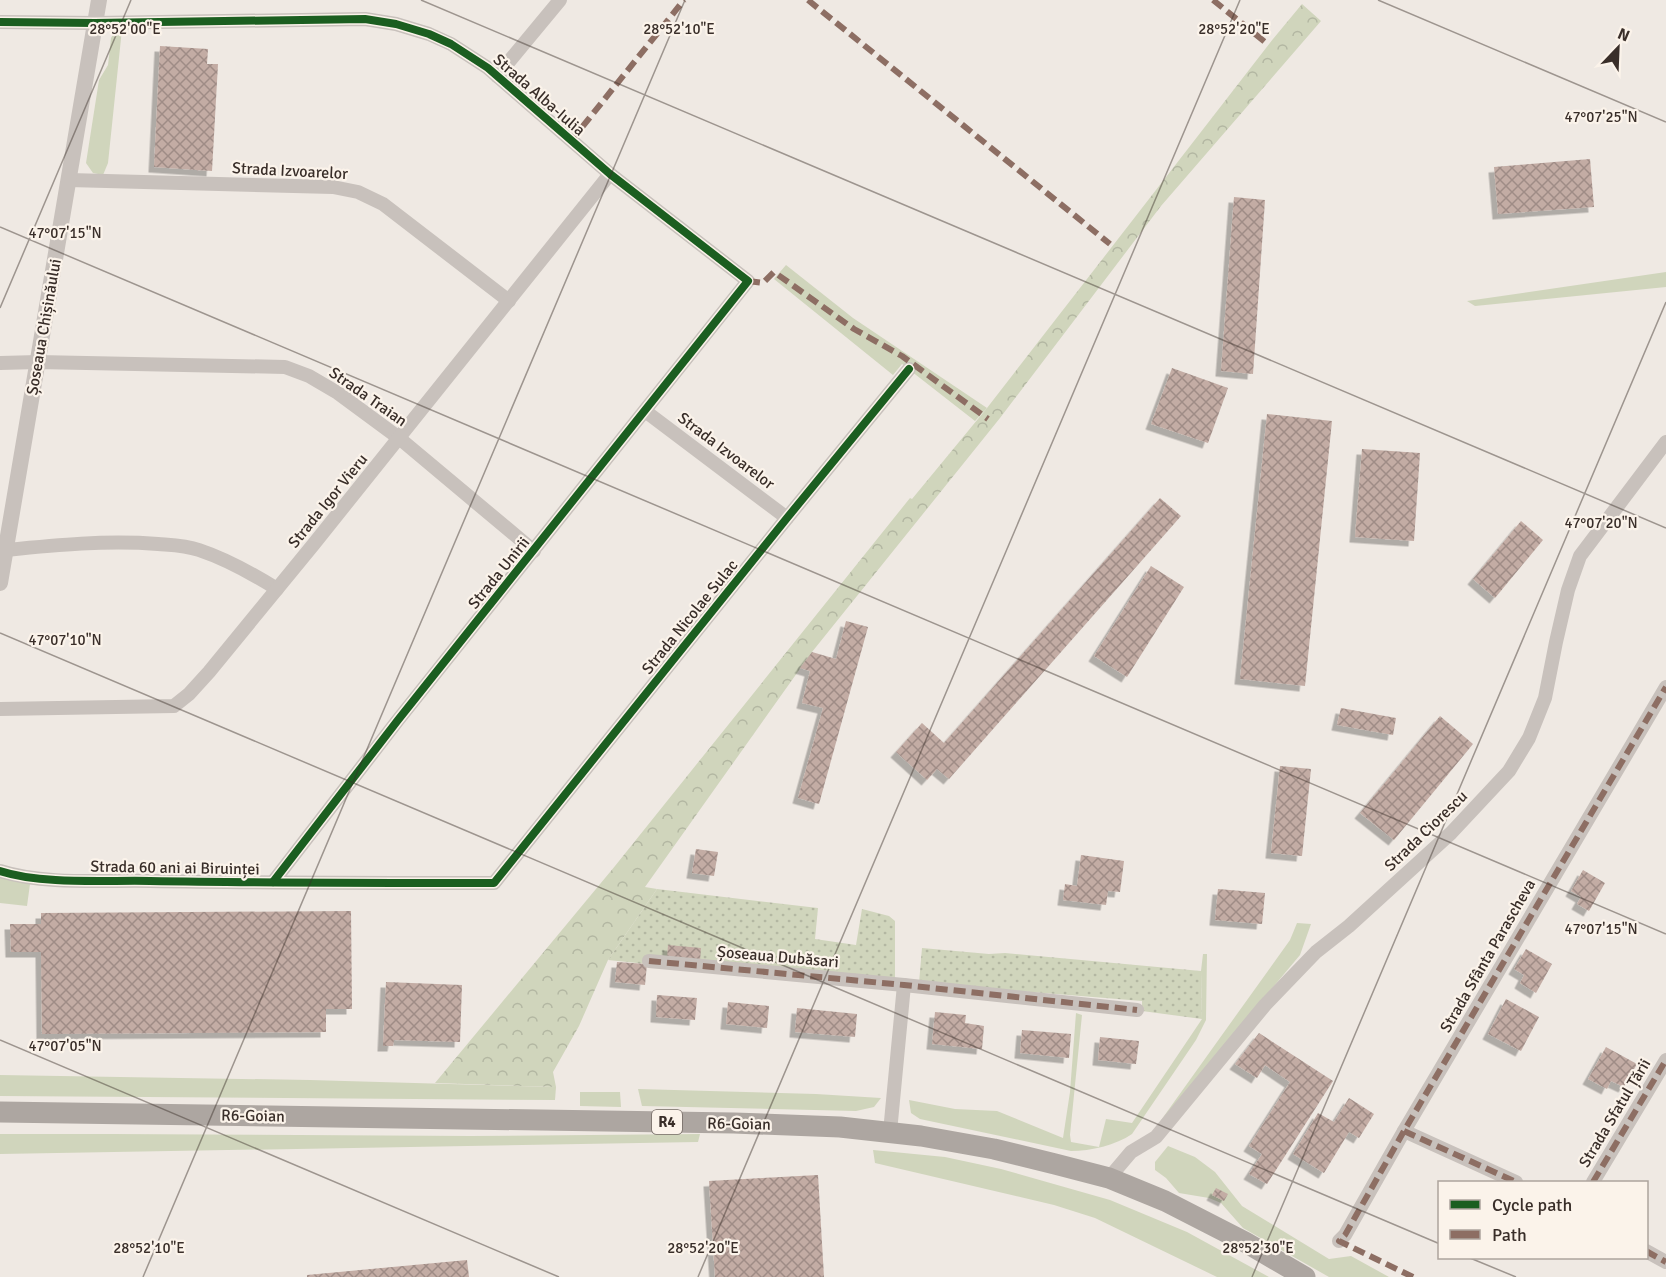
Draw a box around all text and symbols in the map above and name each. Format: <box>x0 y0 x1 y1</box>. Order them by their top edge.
north arrow <box>1588 18 1648 78</box>
text: 28°52'00"E <box>89 20 161 38</box>
text: 28°52'10"E <box>643 20 715 38</box>
text: 28°52'20"E <box>1198 20 1270 38</box>
text: N <box>1614 24 1633 46</box>
street label: Strada Alba-Iulia <box>489 50 589 140</box>
text: 47°07'25"N <box>1564 108 1638 126</box>
street label: Strada Izvoarelor <box>232 158 349 184</box>
text: 47°07'15"N <box>28 224 102 242</box>
street label: Șoseaua Chișinăului <box>22 257 66 397</box>
street label: Strada Traian <box>325 363 411 431</box>
street label: Strada Izvoarelor <box>674 408 778 494</box>
street label: Strada Igor Vieru <box>284 450 372 552</box>
text: 47°07'20"N <box>1564 514 1638 532</box>
street label: Strada Unirii <box>464 533 534 613</box>
street label: Strada Nicolae Sulac <box>638 556 742 678</box>
text: 47°07'10"N <box>28 631 102 649</box>
street label: Strada Ciorescu <box>1380 786 1472 876</box>
street label: Strada 60 ani ai Biruinței <box>90 857 260 879</box>
street label: Strada Sfânta Parascheva <box>1436 876 1540 1036</box>
text: 47°07'15"N <box>1564 920 1638 938</box>
street label: Șoseaua Dubăsari <box>716 942 840 972</box>
text: 47°07'05"N <box>28 1037 102 1055</box>
street label: Strada Sfatul Țării <box>1575 1055 1655 1171</box>
street label: R6-Goian <box>221 1105 285 1127</box>
road number: R4 <box>652 1110 682 1134</box>
street label: R6-Goian <box>707 1113 771 1135</box>
legend <box>1438 1181 1648 1259</box>
text: Cycle path <box>1492 1194 1572 1216</box>
text: Path <box>1492 1224 1527 1246</box>
text: 28°52'10"E <box>113 1239 185 1257</box>
text: 28°52'20"E <box>667 1239 739 1257</box>
text: 28°52'30"E <box>1222 1239 1294 1257</box>

